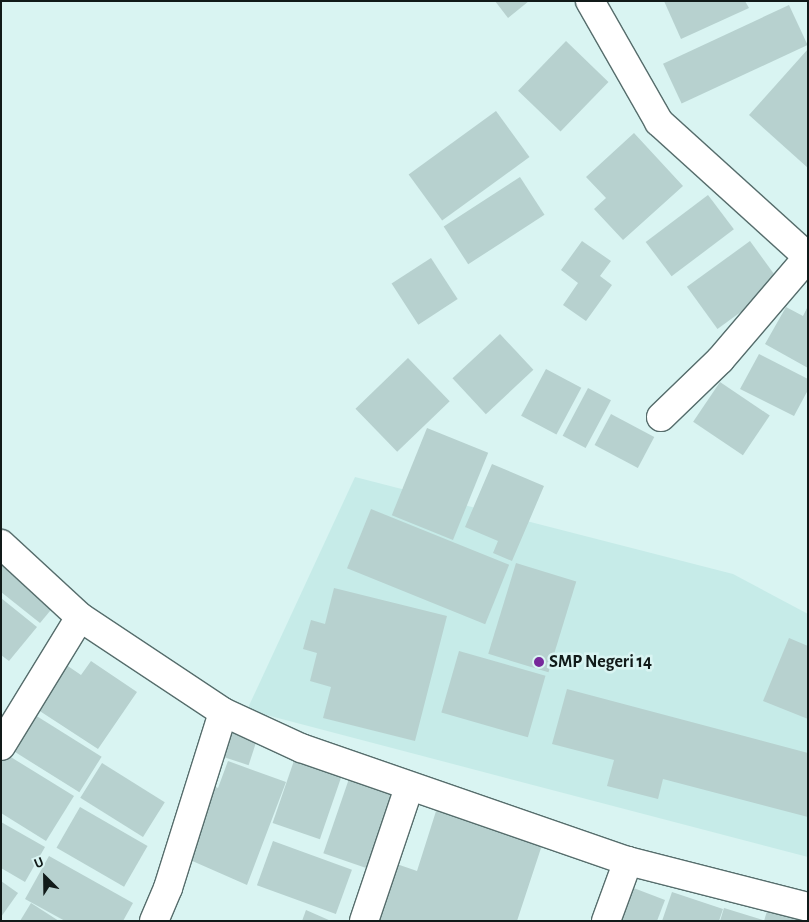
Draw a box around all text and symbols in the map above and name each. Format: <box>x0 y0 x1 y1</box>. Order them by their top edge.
place label: SMP Negeri 14 <box>549 651 652 673</box>
marker: SMP Negeri 14 <box>533 656 545 668</box>
north arrow <box>20 852 70 902</box>
text: U <box>32 855 46 871</box>

